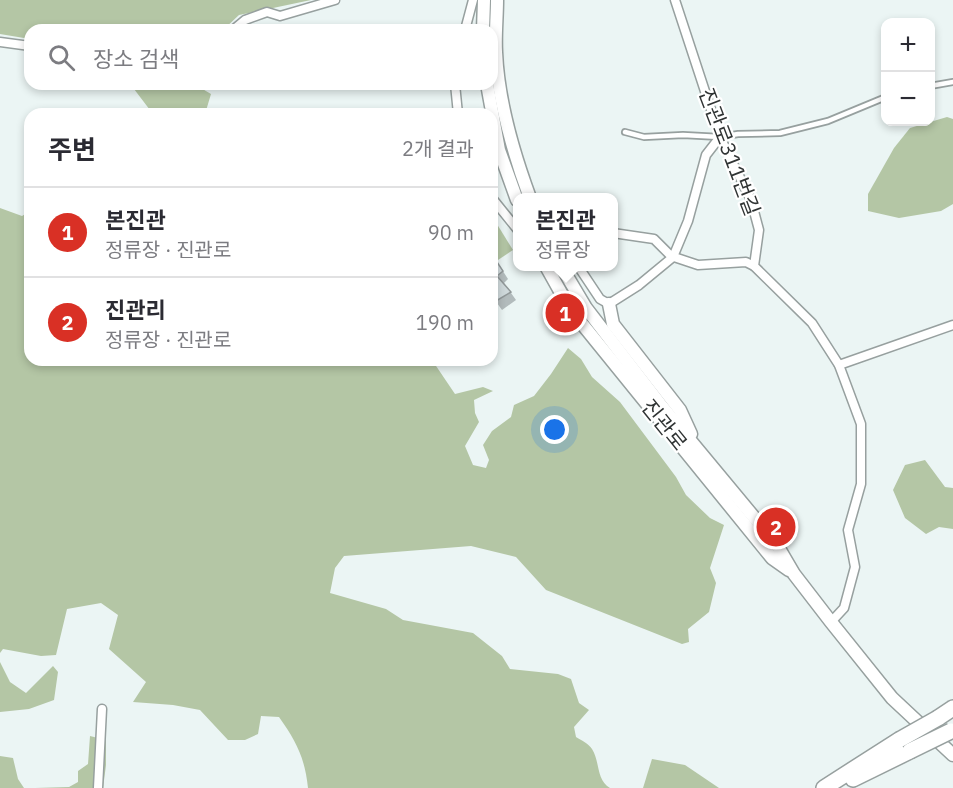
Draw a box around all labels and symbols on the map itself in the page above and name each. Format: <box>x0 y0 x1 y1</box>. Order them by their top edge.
street label: 진관로311번길 <box>693 84 767 219</box>
pin: 1 <box>546 290 584 336</box>
street label: 진관로 <box>636 393 694 456</box>
your location <box>540 415 569 444</box>
pin: 2 <box>756 504 796 550</box>

